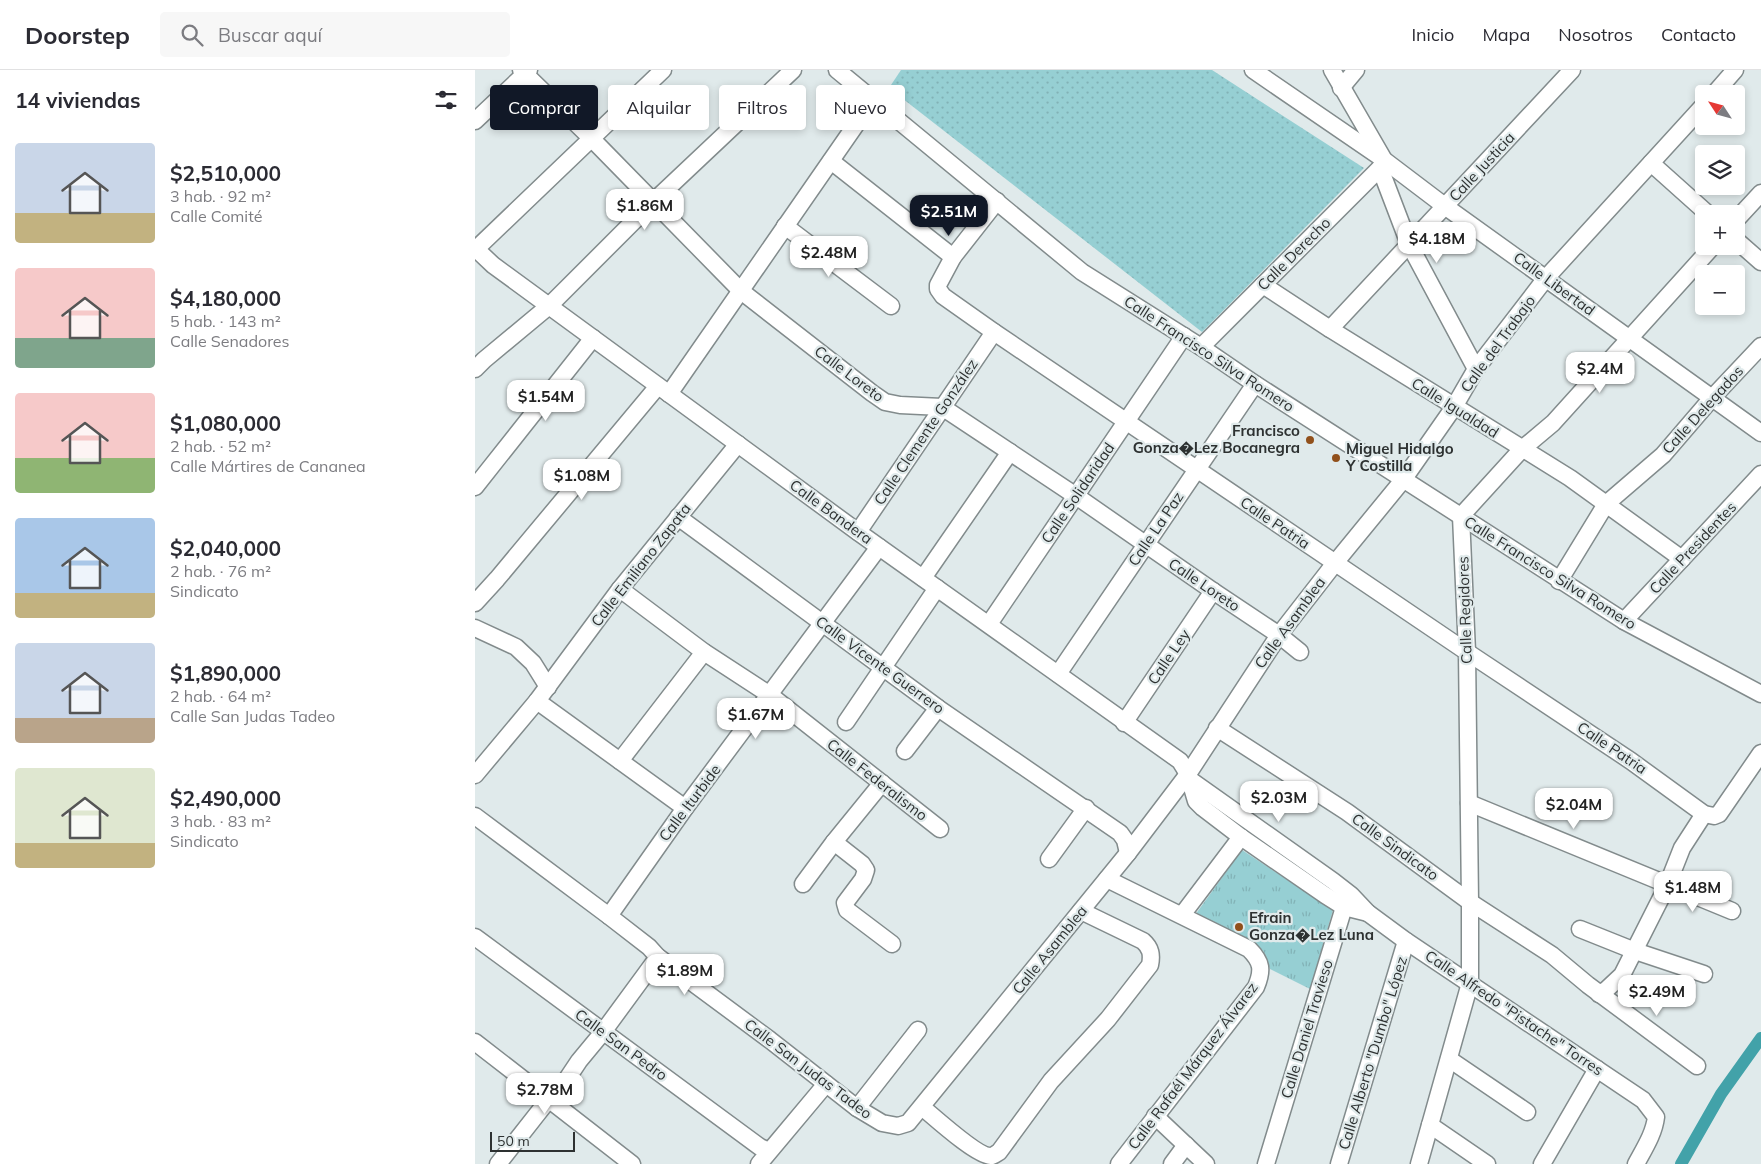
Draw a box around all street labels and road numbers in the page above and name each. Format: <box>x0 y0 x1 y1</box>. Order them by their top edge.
street label: Calle Justicia <box>1445 128 1519 205</box>
street label: Calle Derecho <box>1253 213 1334 294</box>
street label: Calle Libertad <box>1510 248 1599 320</box>
street label: Calle Francisco Silva Romero <box>1121 291 1298 416</box>
street label: Calle del Trabajo <box>1456 291 1539 396</box>
street label: Calle Loreto <box>811 341 888 406</box>
street label: Calle Clemente González <box>870 355 982 508</box>
street label: Calle Delegados <box>1658 362 1747 458</box>
street label: Calle Igualdad <box>1408 373 1502 442</box>
street label: Calle Solidaridad <box>1037 439 1118 547</box>
street label: Calle Bandera <box>786 475 876 548</box>
street label: Calle La Paz <box>1124 488 1187 569</box>
street label: Calle Patria <box>1237 492 1314 553</box>
street label: Calle Presidentes <box>1645 498 1740 598</box>
street label: Calle Emiliano Zapata <box>587 499 695 630</box>
street label: Calle Francisco Silva Romero <box>1461 512 1640 633</box>
street label: Calle Loreto <box>1165 554 1244 615</box>
street label: Calle Regidores <box>1453 556 1476 664</box>
street label: Calle Asamblea <box>1250 573 1329 672</box>
street label: Calle Vicente Guerrero <box>812 612 948 718</box>
street label: Calle Ley <box>1143 626 1194 688</box>
street label: Calle Patria <box>1574 717 1651 778</box>
street label: Calle Federalismo <box>823 734 931 825</box>
street label: Calle Iturbide <box>655 761 725 845</box>
street label: Calle Sindicato <box>1348 809 1442 884</box>
street label: Calle Asamblea <box>1008 902 1091 998</box>
street label: Calle Alfredo "Pistache" Torres <box>1422 946 1607 1079</box>
street label: Calle Alberto "Dumbo" López <box>1334 954 1411 1152</box>
street label: Calle Daniel Travieso <box>1276 957 1337 1101</box>
street label: Calle Rafaél Márquez Álvarez <box>1123 978 1262 1153</box>
street label: Calle San Pedro <box>571 1005 671 1085</box>
street label: Calle San Judas Tadeo <box>741 1014 876 1123</box>

